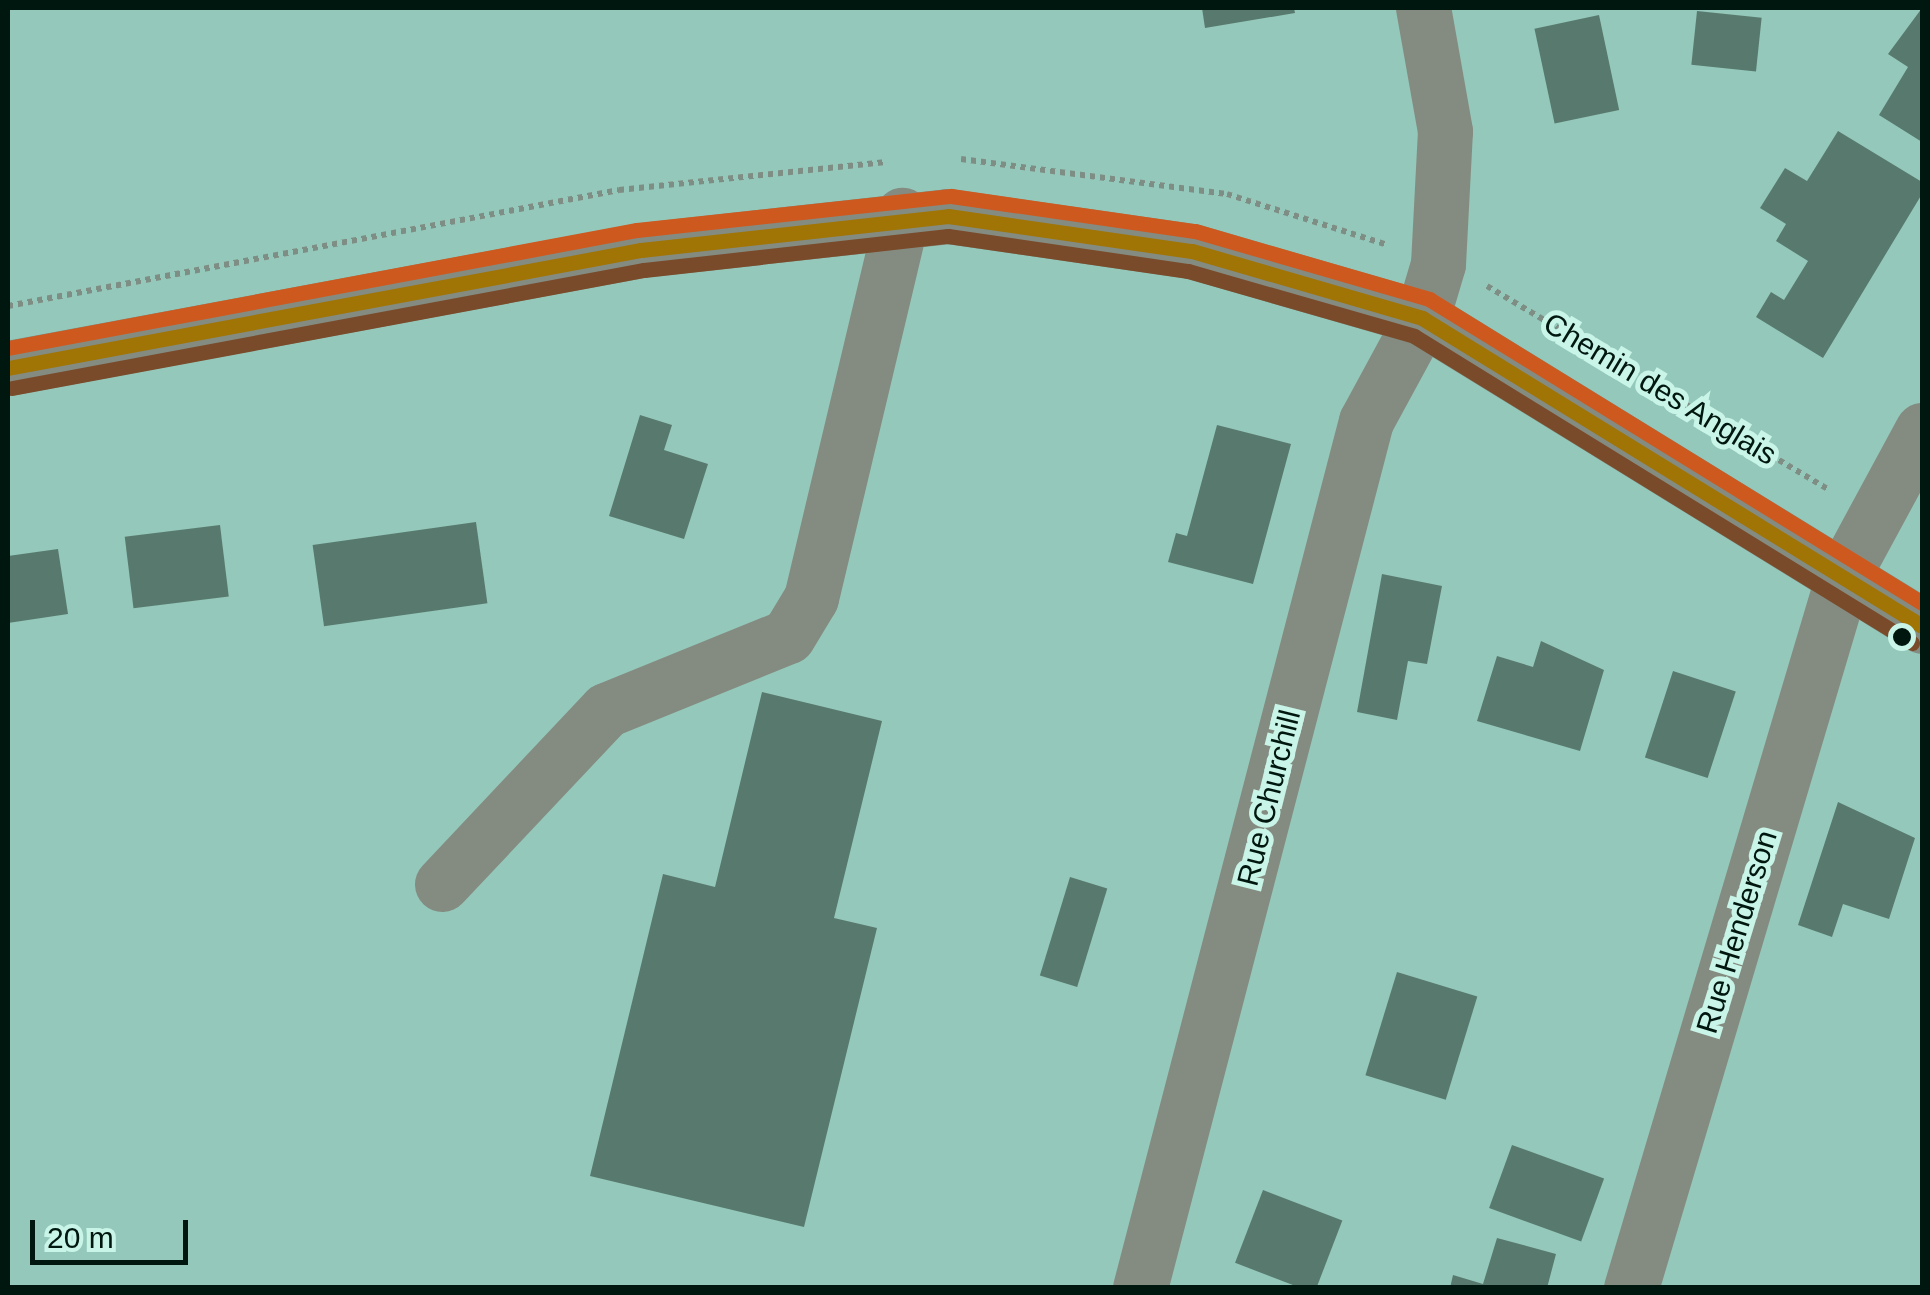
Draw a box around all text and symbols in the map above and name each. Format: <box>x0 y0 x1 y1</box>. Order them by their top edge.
street label: Chemin des Anglais <box>1536 305 1784 473</box>
unlabelled marker <box>1892 627 1912 647</box>
street label: Rue Churchill <box>1230 706 1308 890</box>
street label: Rue Henderson <box>1689 826 1785 1038</box>
scale bar <box>35 1200 192 1262</box>
text: 20 m <box>47 1221 114 1254</box>

